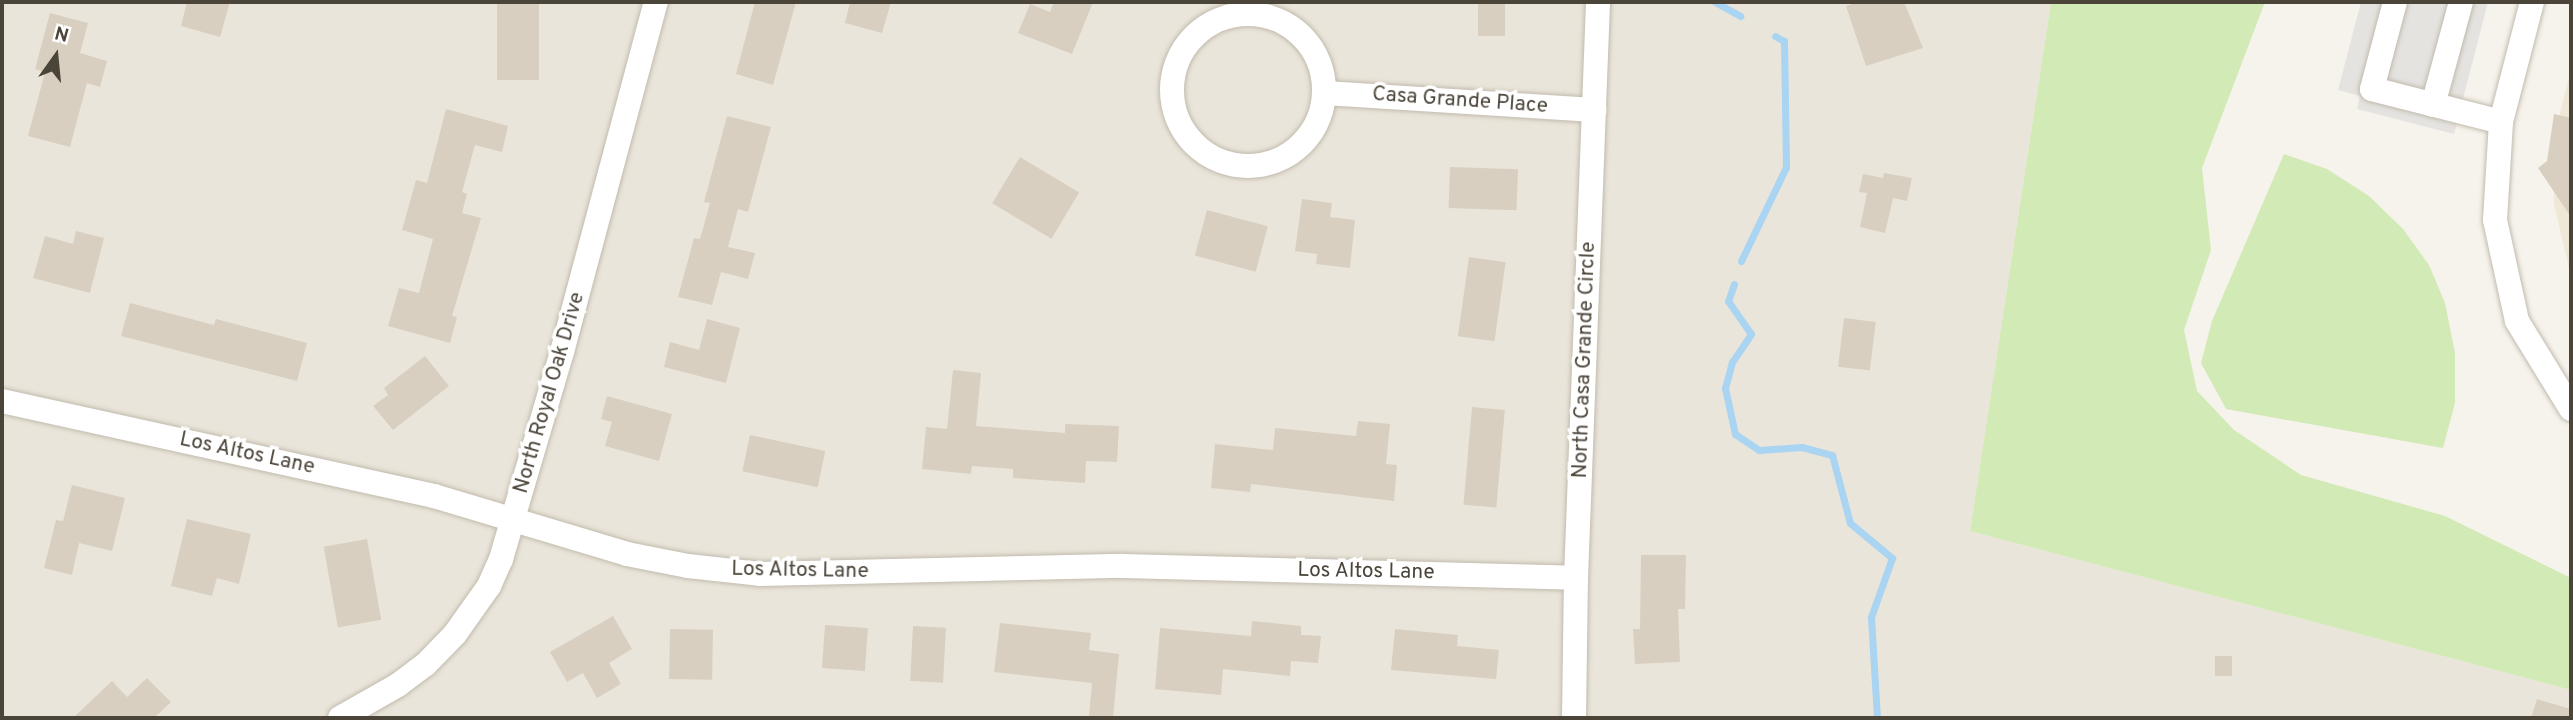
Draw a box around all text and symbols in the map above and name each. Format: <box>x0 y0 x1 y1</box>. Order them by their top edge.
north arrow <box>21 21 91 91</box>
text: N <box>52 22 71 49</box>
street label: Casa Grande Place <box>1371 82 1549 120</box>
street label: North Casa Grande Circle <box>1568 241 1602 479</box>
street label: North Royal Oak Drive <box>509 289 591 497</box>
street label: Los Altos Lane <box>177 427 317 481</box>
street label: Los Altos Lane <box>731 557 869 585</box>
street label: Los Altos Lane <box>1297 558 1435 586</box>

